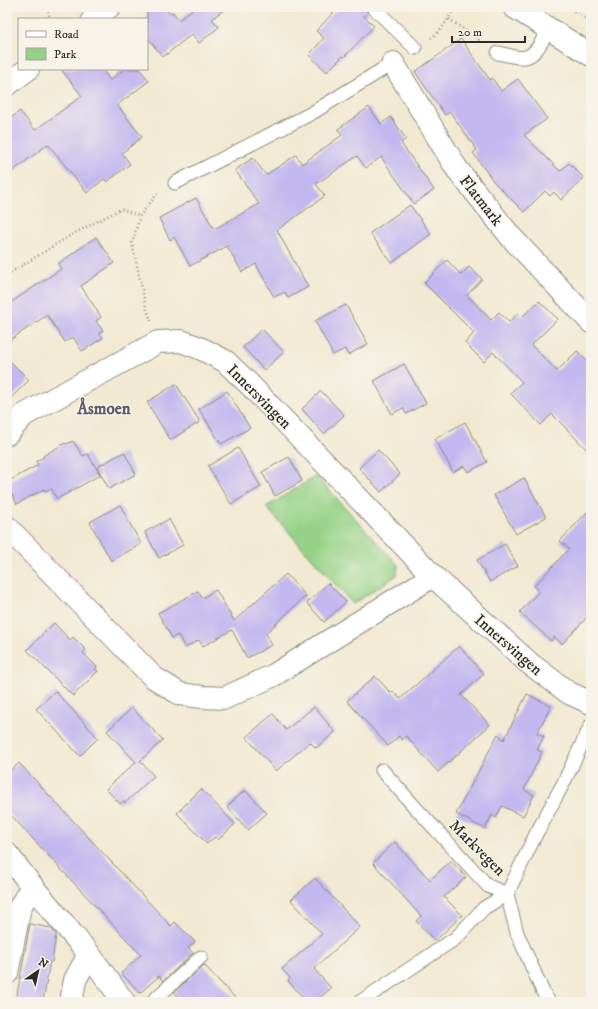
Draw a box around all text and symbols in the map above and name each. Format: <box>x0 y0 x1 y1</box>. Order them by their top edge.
legend <box>18 18 148 70</box>
scale bar <box>452 18 525 44</box>
text: 20 m <box>458 25 482 40</box>
text: Road <box>54 27 79 42</box>
text: Park <box>54 47 76 62</box>
street label: Flatmark <box>455 171 507 230</box>
street label: Innersvingen <box>223 360 296 434</box>
district label: Åsmoen <box>76 397 131 420</box>
street label: Innersvingen <box>470 610 547 680</box>
street label: Markvegen <box>445 815 510 881</box>
north arrow <box>18 951 58 991</box>
text: N <box>35 955 51 972</box>

